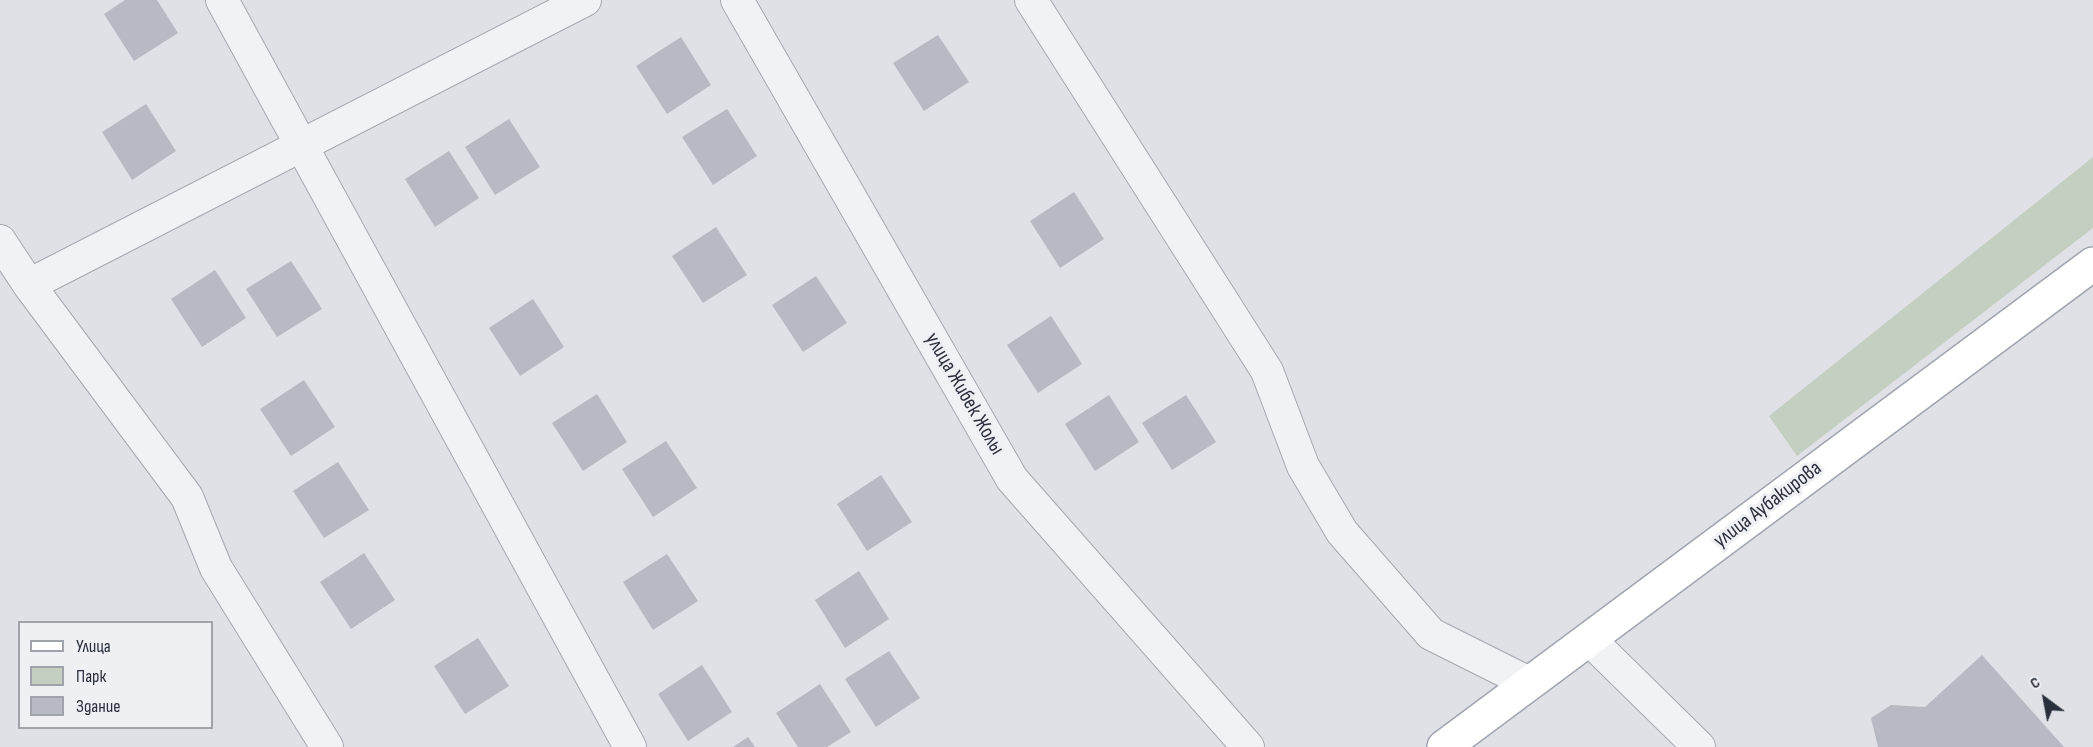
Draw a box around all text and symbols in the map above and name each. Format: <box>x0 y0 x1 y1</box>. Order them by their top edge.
street label: улица Жибек Жолы <box>919 328 1009 460</box>
street label: улица Аубакирова <box>1709 456 1827 554</box>
legend <box>18 621 213 729</box>
text: Улица <box>76 636 111 657</box>
text: Парк <box>76 666 106 687</box>
north arrow <box>2015 669 2075 729</box>
text: С <box>2027 673 2044 694</box>
text: Здание <box>76 696 121 717</box>

